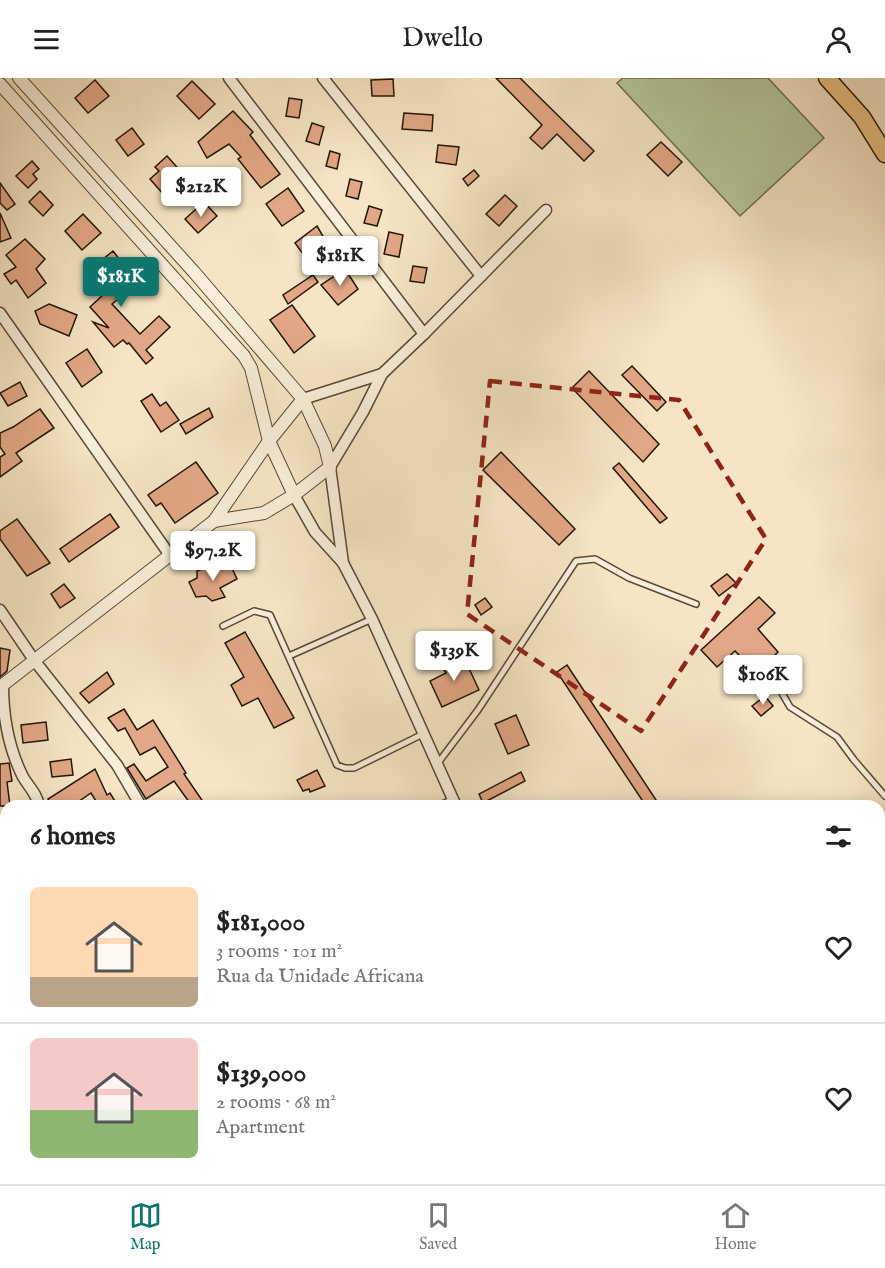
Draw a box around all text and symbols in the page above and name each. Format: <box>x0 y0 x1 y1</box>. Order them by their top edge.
text: Dwello <box>402 22 483 56</box>
icon: menu <box>30 23 63 56</box>
icon: person <box>822 23 855 56</box>
pin: $212K <box>159 167 243 218</box>
text: $212K <box>175 174 227 199</box>
pin: $181K <box>298 236 382 287</box>
text: $181K <box>316 243 364 268</box>
pin: $181K <box>79 257 163 308</box>
text: $181K <box>97 264 145 289</box>
pin: $97.2K <box>164 531 262 582</box>
text: $97.2K <box>184 538 242 563</box>
pin: $139K <box>412 631 496 682</box>
text: $139K <box>429 638 479 663</box>
pin: $106K <box>721 655 805 706</box>
text: $106K <box>737 662 789 687</box>
text: 6 homes <box>30 820 115 853</box>
icon: filters <box>822 820 855 853</box>
text: $181,000 <box>216 906 305 939</box>
icon: home <box>78 911 150 983</box>
icon: heart <box>822 931 855 964</box>
text: 3 rooms · 101 m² <box>216 939 342 964</box>
text: Rua da Unidade Africana <box>216 964 424 989</box>
text: $139,000 <box>216 1057 306 1090</box>
icon: home <box>78 1062 150 1134</box>
icon: heart <box>822 1082 855 1115</box>
text: 2 rooms · 68 m² <box>216 1090 336 1115</box>
text: Apartment <box>216 1115 305 1140</box>
tab: Map <box>129 1199 162 1255</box>
tab: Saved <box>419 1199 457 1255</box>
tab: Home <box>715 1199 756 1255</box>

